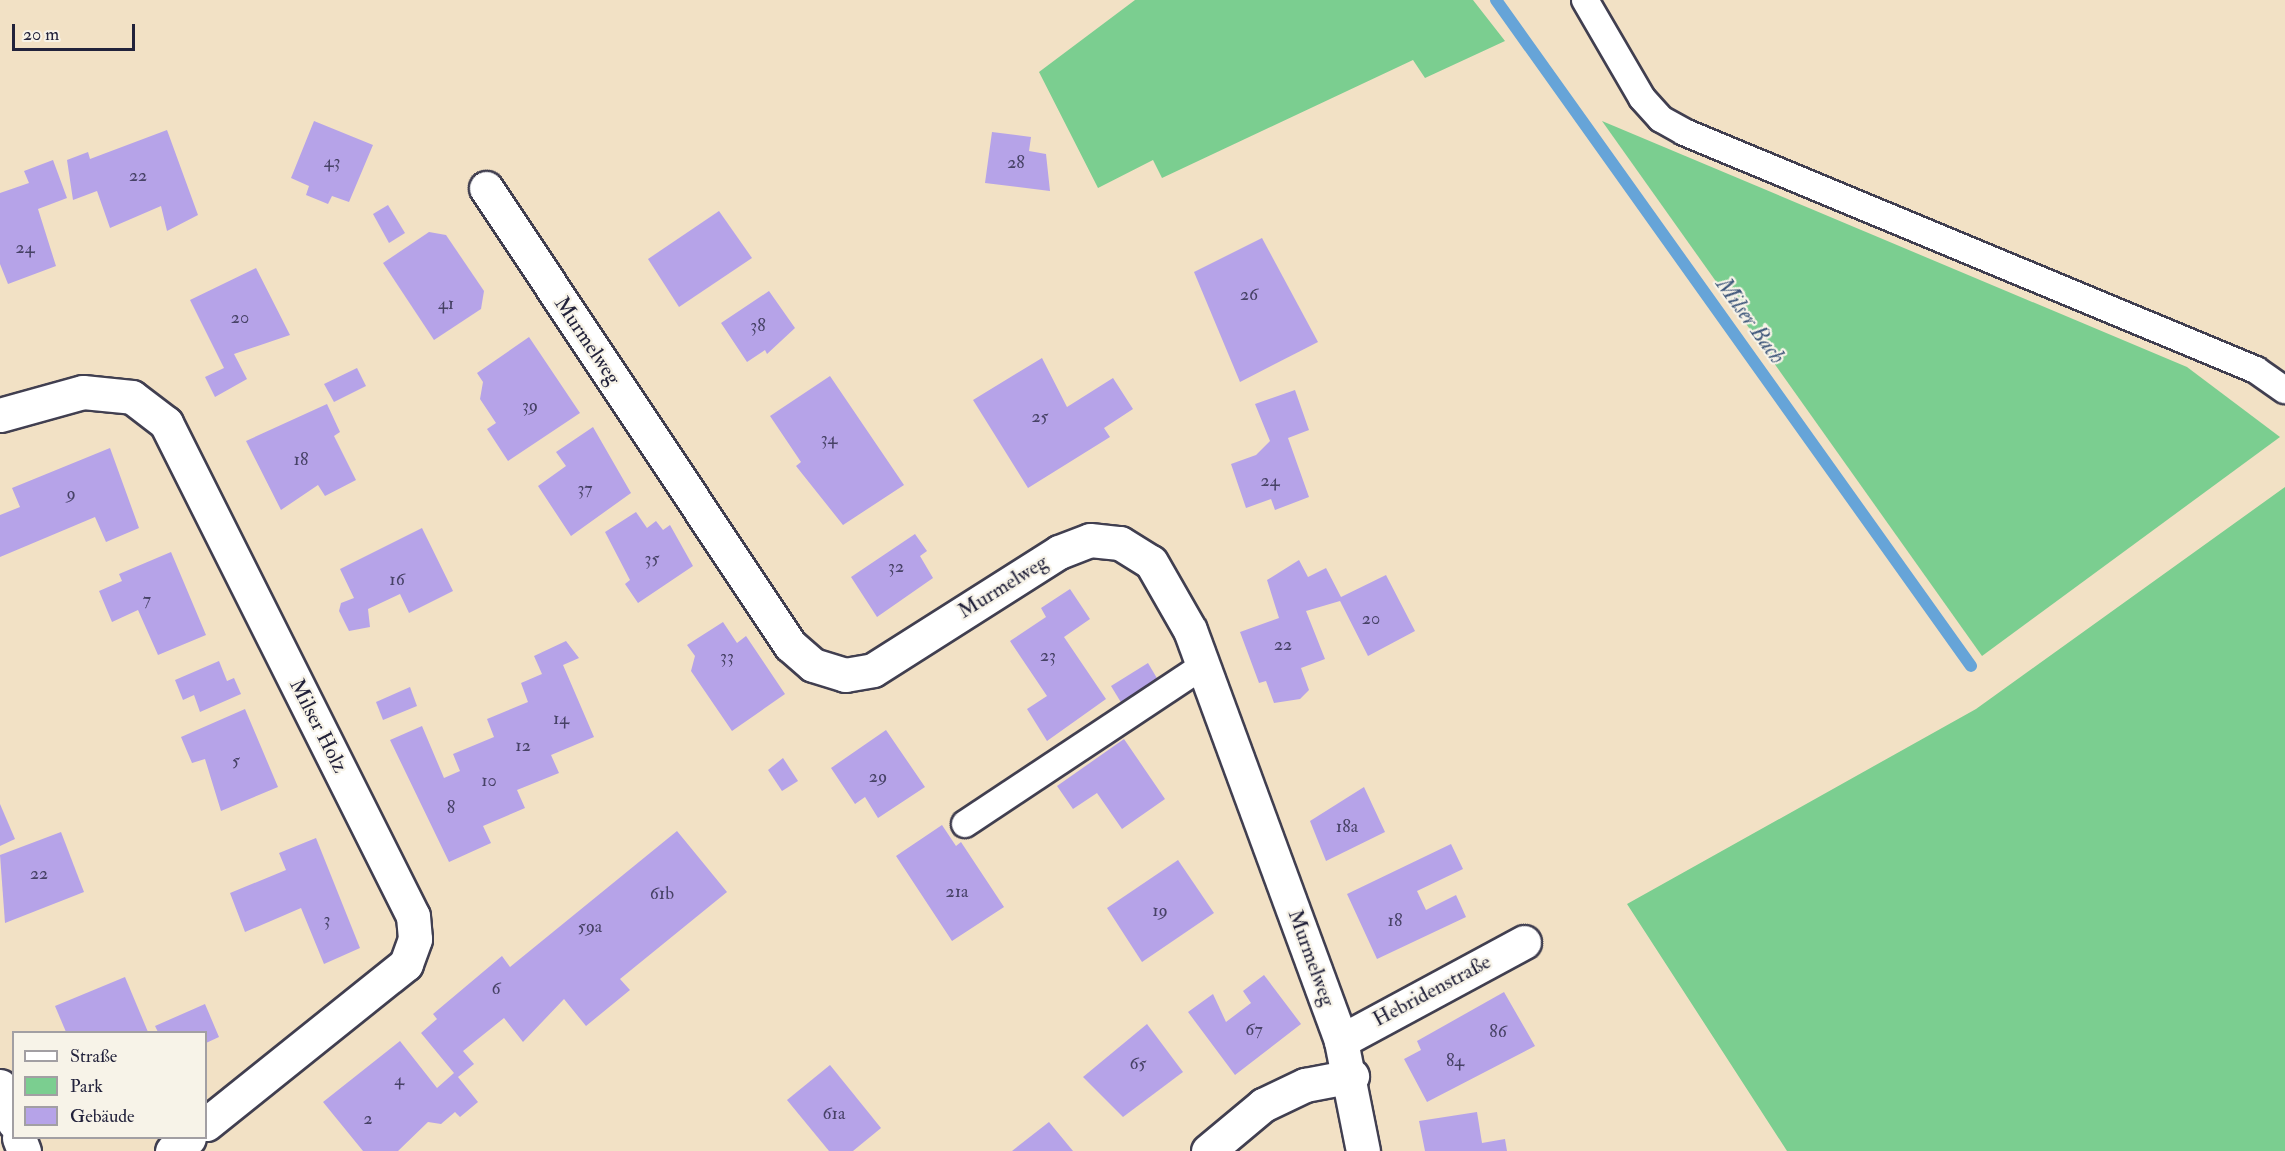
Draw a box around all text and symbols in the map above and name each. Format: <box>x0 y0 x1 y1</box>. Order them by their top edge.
scale bar <box>15 12 138 50</box>
text: 20 m <box>23 23 59 46</box>
house number: 43 <box>324 151 340 173</box>
house number: 28 <box>1007 152 1025 174</box>
house number: 22 <box>129 165 147 187</box>
house number: 24 <box>16 237 34 259</box>
water label: Milser Bach <box>1710 273 1790 369</box>
house number: 26 <box>1240 284 1258 306</box>
street label: Murmelweg <box>548 292 626 390</box>
house number: 41 <box>438 293 454 315</box>
house number: 20 <box>231 307 249 329</box>
house number: 38 <box>750 315 766 337</box>
house number: 39 <box>522 395 538 417</box>
house number: 25 <box>1032 406 1048 428</box>
house number: 34 <box>821 428 837 450</box>
house number: 18 <box>294 449 308 471</box>
house number: 24 <box>1261 470 1279 492</box>
house number: 37 <box>577 478 593 500</box>
house number: 9 <box>66 483 76 505</box>
house number: 35 <box>645 548 659 570</box>
street label: Murmelweg <box>954 550 1052 624</box>
house number: 32 <box>888 556 904 578</box>
house number: 16 <box>389 569 405 591</box>
house number: 7 <box>143 589 151 611</box>
house number: 20 <box>1362 608 1380 630</box>
house number: 22 <box>1274 634 1292 656</box>
house number: 23 <box>1040 645 1056 667</box>
house number: 33 <box>720 646 734 668</box>
street label: Milser Holz <box>284 675 352 777</box>
house number: 14 <box>553 708 569 730</box>
house number: 12 <box>515 735 531 757</box>
house number: 5 <box>232 750 240 772</box>
house number: 29 <box>869 766 887 788</box>
house number: 10 <box>481 770 497 792</box>
house number: 8 <box>447 797 455 819</box>
house number: 18a <box>1336 816 1358 838</box>
house number: 22 <box>30 863 48 885</box>
house number: 21a <box>946 881 968 903</box>
house number: 61b <box>650 883 674 905</box>
house number: 19 <box>1152 900 1168 922</box>
street label: Murmelweg <box>1282 906 1340 1010</box>
house number: 3 <box>324 909 330 931</box>
house number: 18 <box>1388 910 1402 932</box>
house number: 59a <box>578 916 602 938</box>
street label: Hebridenstraße <box>1369 949 1495 1033</box>
house number: 6 <box>491 978 501 1000</box>
house number: 67 <box>1245 1019 1263 1041</box>
house number: 86 <box>1489 1021 1507 1043</box>
legend <box>12 1031 207 1139</box>
text: Straße <box>70 1045 117 1068</box>
house number: 84 <box>1446 1050 1464 1072</box>
house number: 65 <box>1130 1053 1146 1075</box>
house number: 4 <box>394 1069 404 1091</box>
text: Park <box>70 1075 103 1098</box>
house number: 61a <box>823 1103 845 1125</box>
text: Gebäude <box>70 1105 135 1128</box>
house number: 2 <box>363 1108 373 1130</box>

